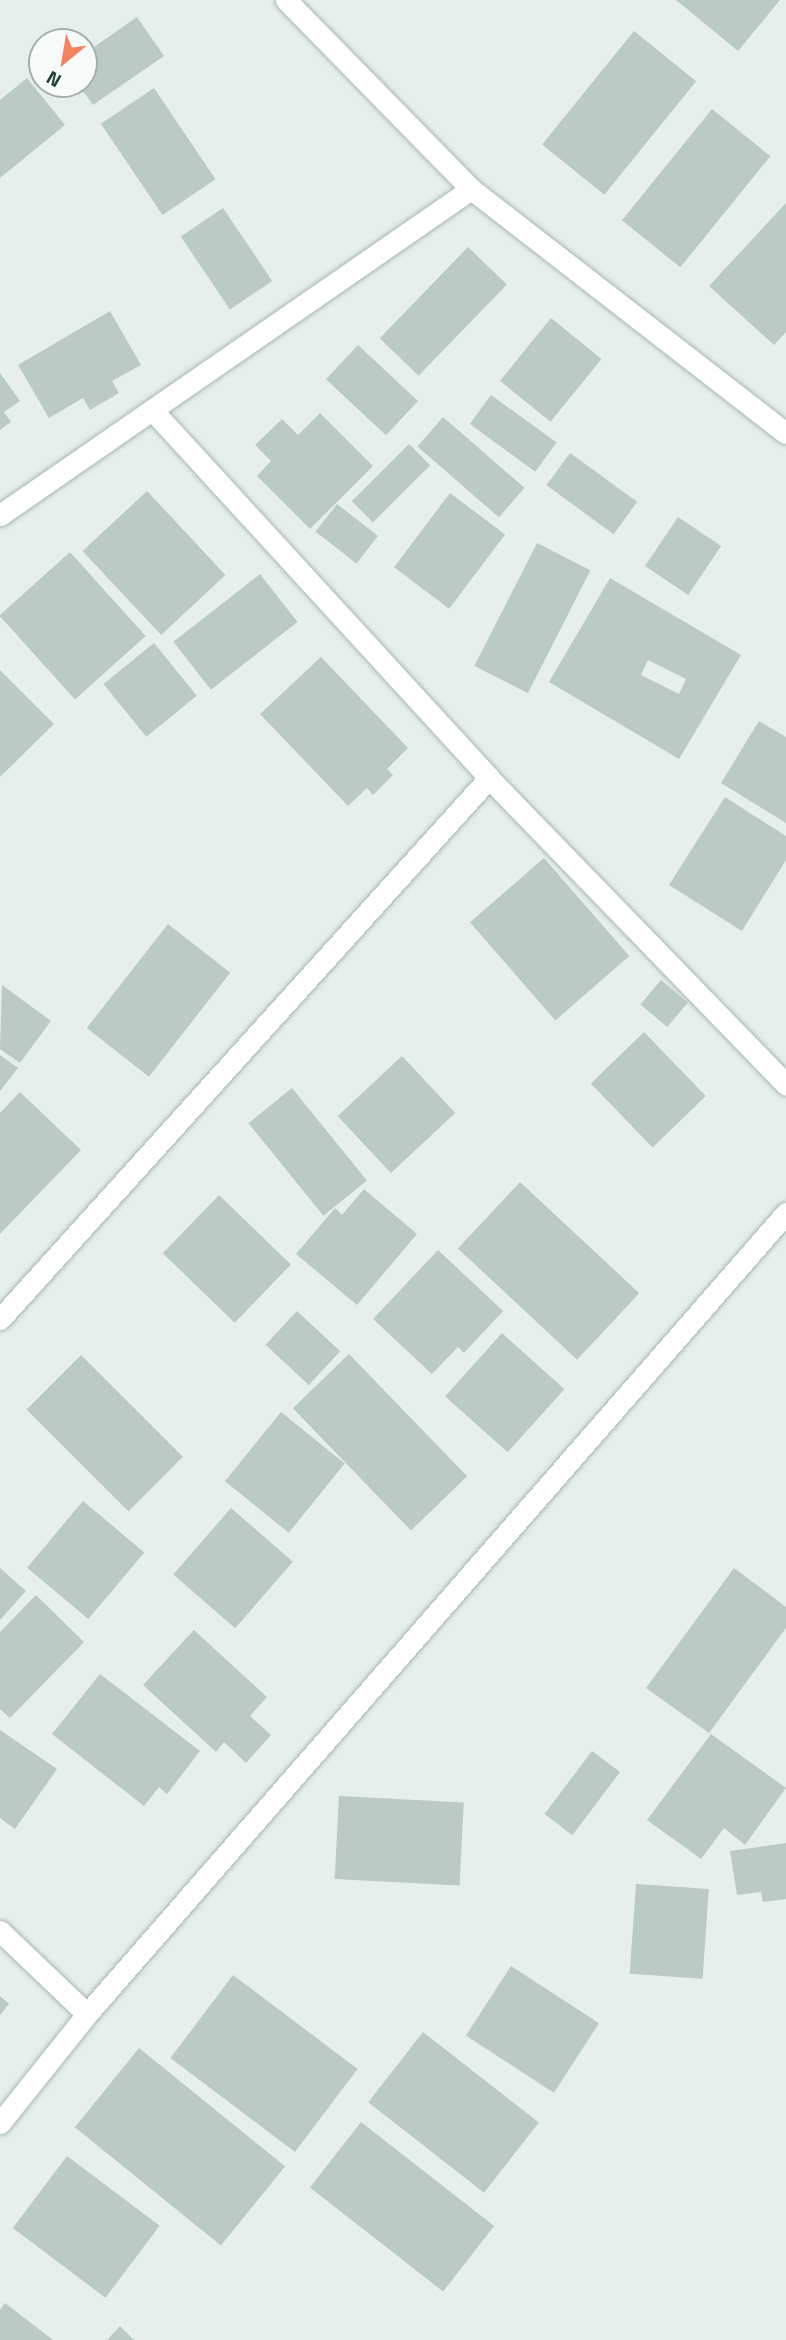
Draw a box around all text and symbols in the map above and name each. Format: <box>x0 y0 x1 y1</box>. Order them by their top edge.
north arrow <box>28 28 98 98</box>
text: N <box>40 64 66 96</box>

